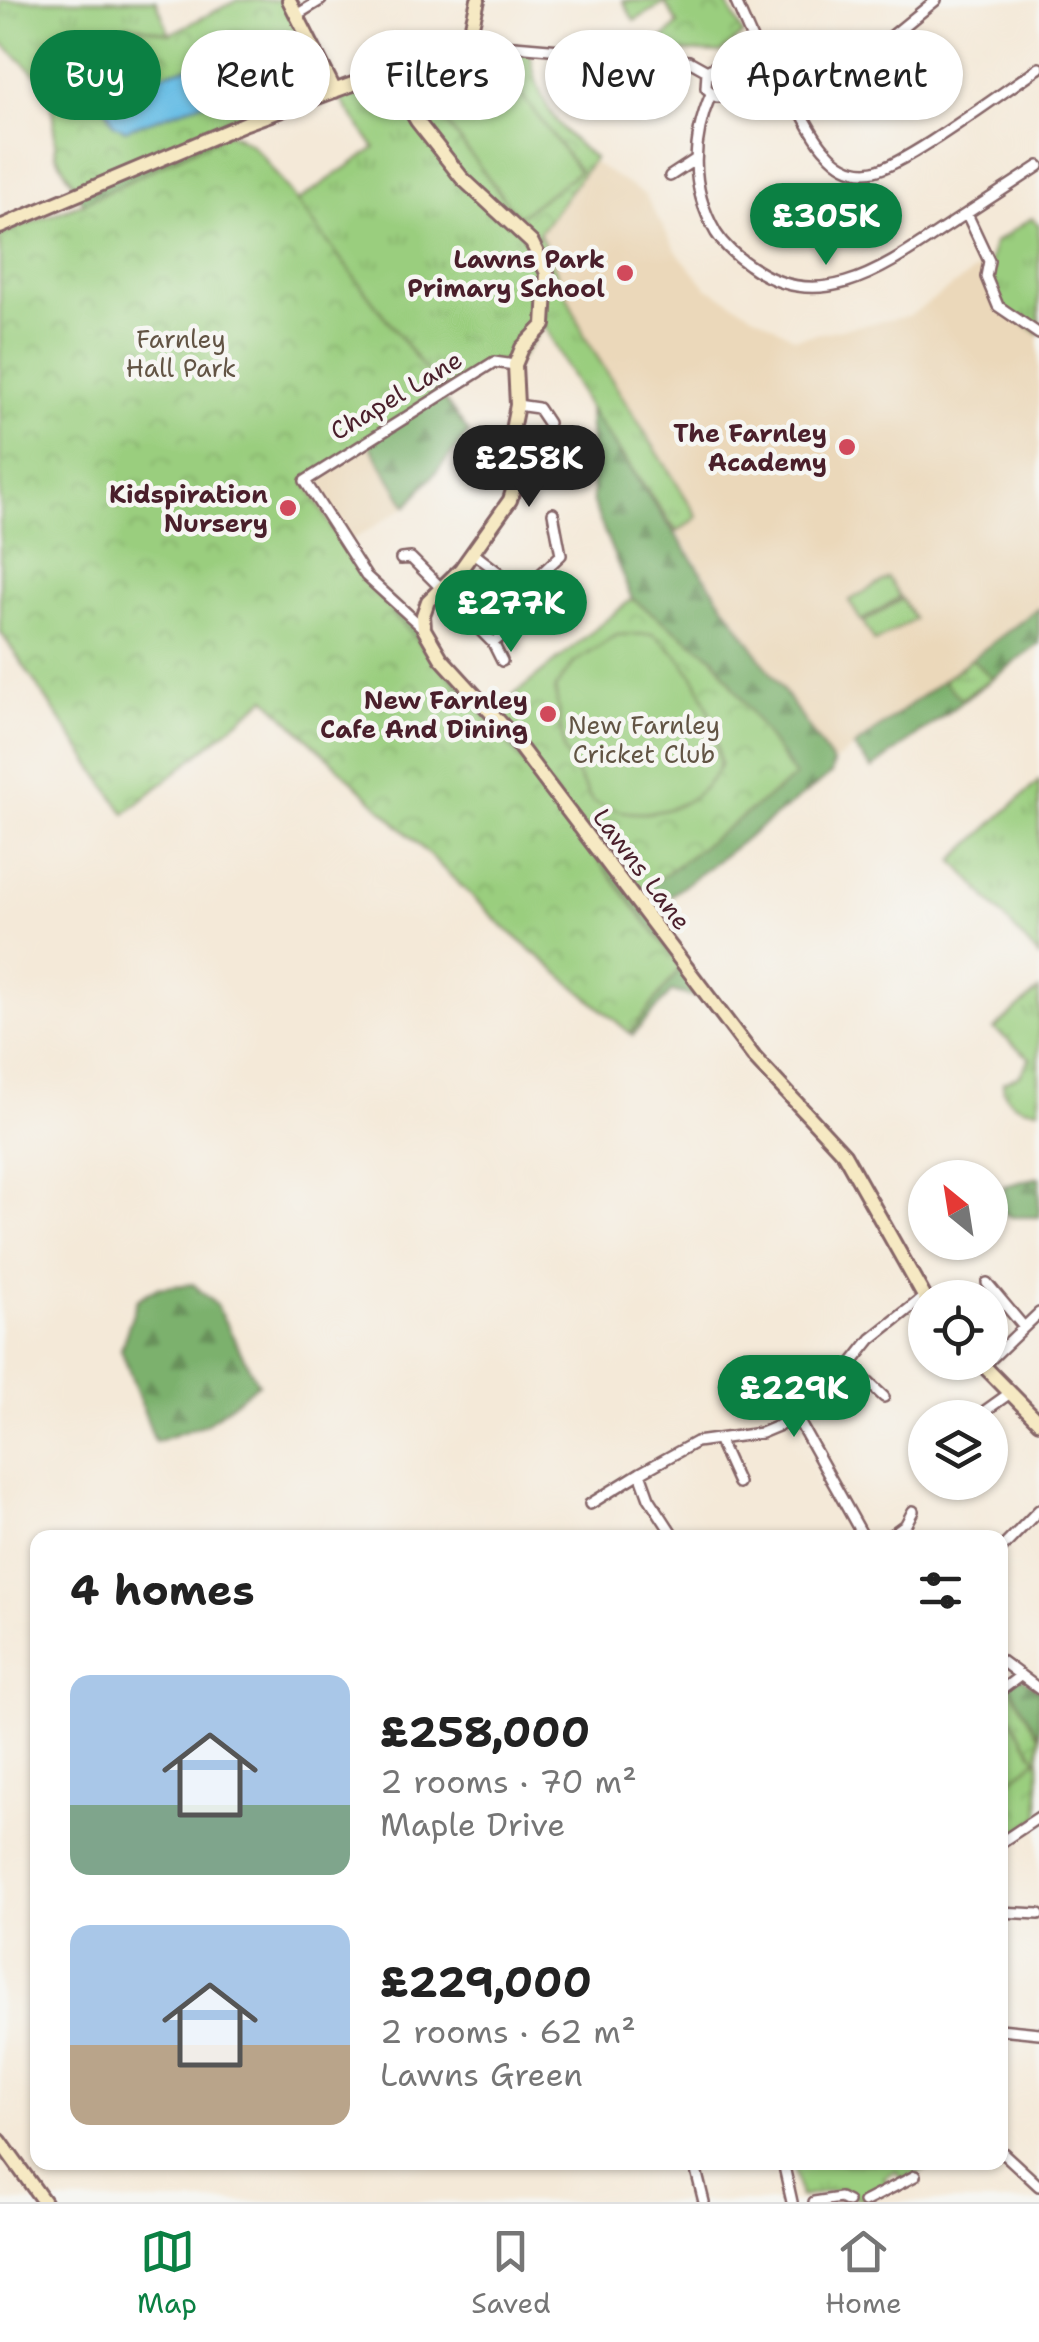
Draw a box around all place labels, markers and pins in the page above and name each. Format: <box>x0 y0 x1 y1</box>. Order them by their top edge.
pin: £305K <box>756 183 896 268</box>
place label: Lawns Park Primary School <box>407 242 605 305</box>
marker: Lawns Park Primary School <box>614 262 636 284</box>
place label: The Farnley Academy <box>673 416 827 479</box>
pin: £258K <box>459 425 599 510</box>
marker: The Farnley Academy <box>836 436 858 458</box>
place label: Kidspiration Nursery <box>109 477 268 540</box>
marker: Kidspiration Nursery <box>277 497 299 519</box>
pin: £277K <box>441 570 581 655</box>
place label: New Farnley Cafe And Dining <box>320 683 528 746</box>
marker: New Farnley Cafe And Dining <box>537 703 559 725</box>
pin: £229K <box>724 1355 864 1440</box>

